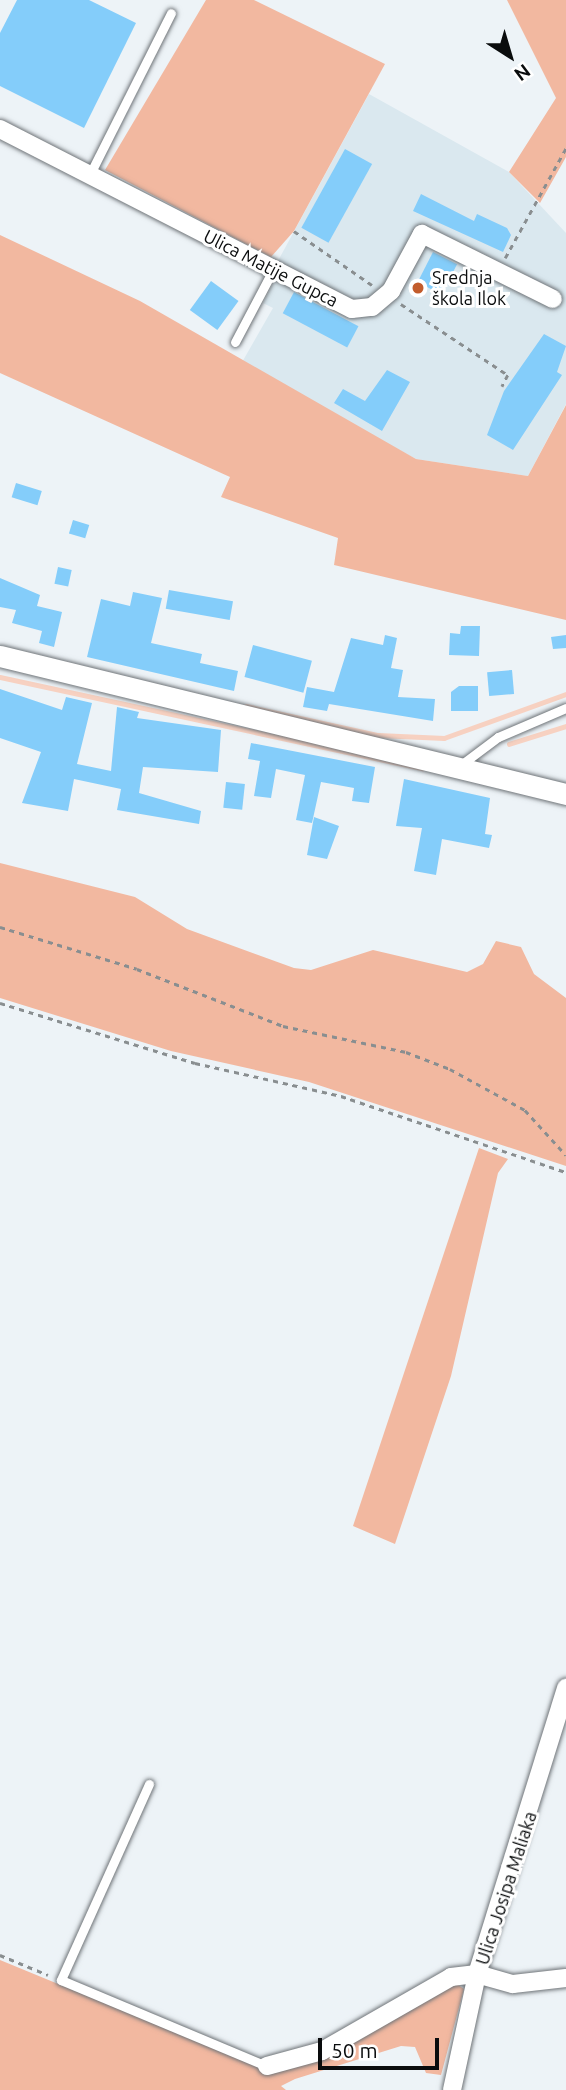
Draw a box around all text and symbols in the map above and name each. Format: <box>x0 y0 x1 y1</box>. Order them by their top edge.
north arrow <box>475 21 545 91</box>
text: N <box>510 60 535 86</box>
street label: Ulica Matije Gupca <box>200 225 342 311</box>
place label: Srednja škola Ilok <box>432 267 506 310</box>
marker: Srednja škola Ilok <box>410 280 426 296</box>
street label: Ulica Josipa Maliaka <box>471 1809 541 1967</box>
scale bar <box>321 2024 442 2068</box>
text: 50 m <box>331 2038 378 2062</box>

